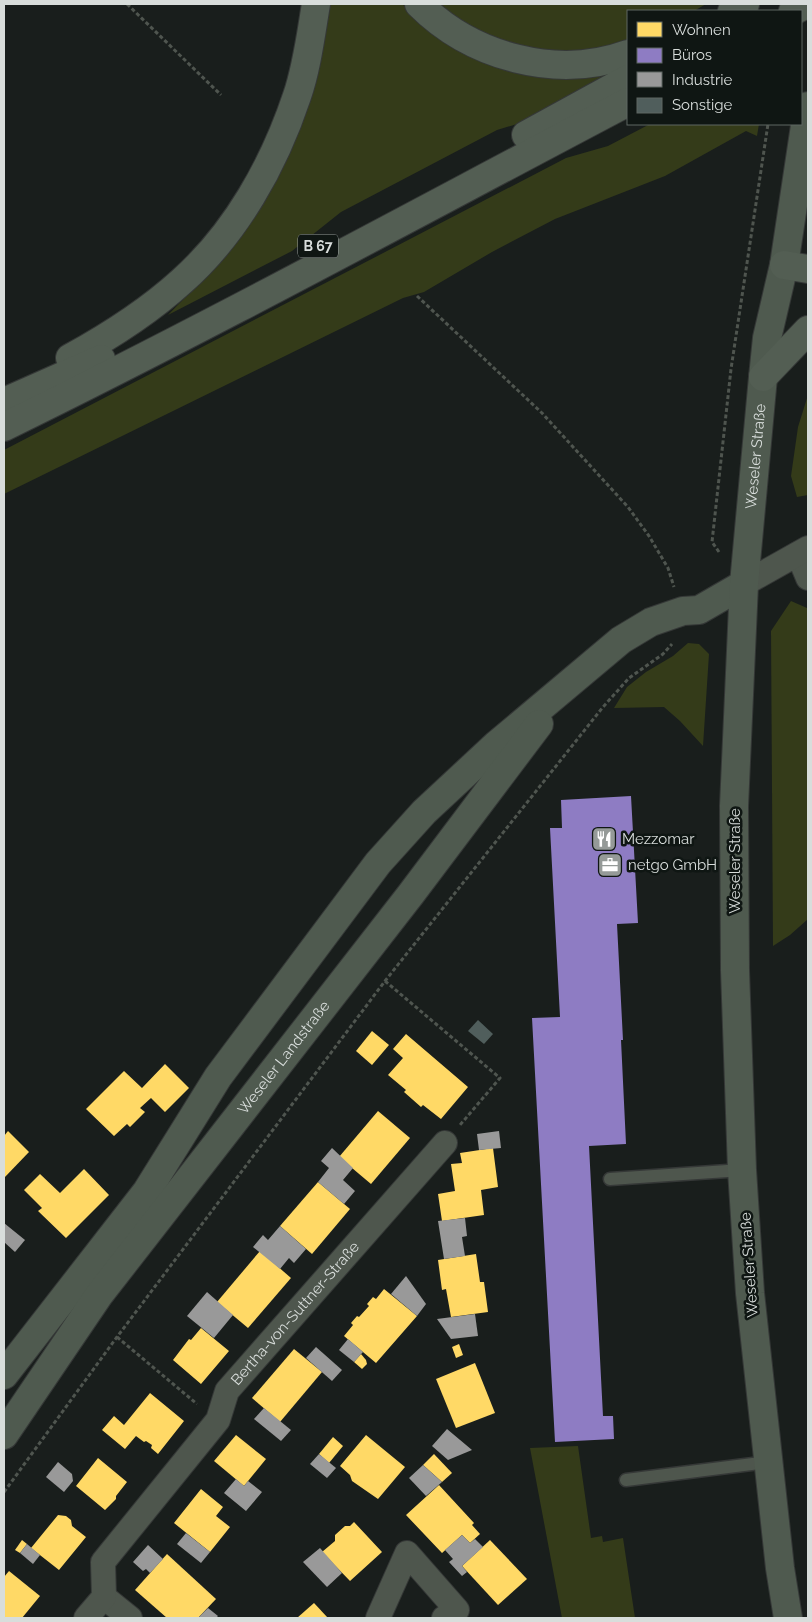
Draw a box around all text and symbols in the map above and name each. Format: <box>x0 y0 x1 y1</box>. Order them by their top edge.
legend <box>627 10 802 125</box>
text: Wohnen <box>672 21 731 39</box>
text: Büros <box>672 46 712 64</box>
text: Industrie <box>672 71 733 89</box>
text: Sonstige <box>672 96 733 114</box>
road number: B 67 <box>298 235 338 258</box>
street label: Weseler Straße <box>742 403 770 510</box>
street label: Weseler Straße <box>726 808 744 914</box>
restaurant icon: Mezzomar <box>591 826 617 852</box>
place label: Mezzomar <box>622 830 695 848</box>
office icon: netgo GmbH <box>597 852 623 878</box>
place label: netgo GmbH <box>628 856 717 874</box>
street label: Weseler Landstraße <box>234 997 334 1118</box>
street label: Weseler Straße <box>736 1211 762 1318</box>
street label: Bertha-von-Suttner-Straße <box>227 1238 363 1389</box>

